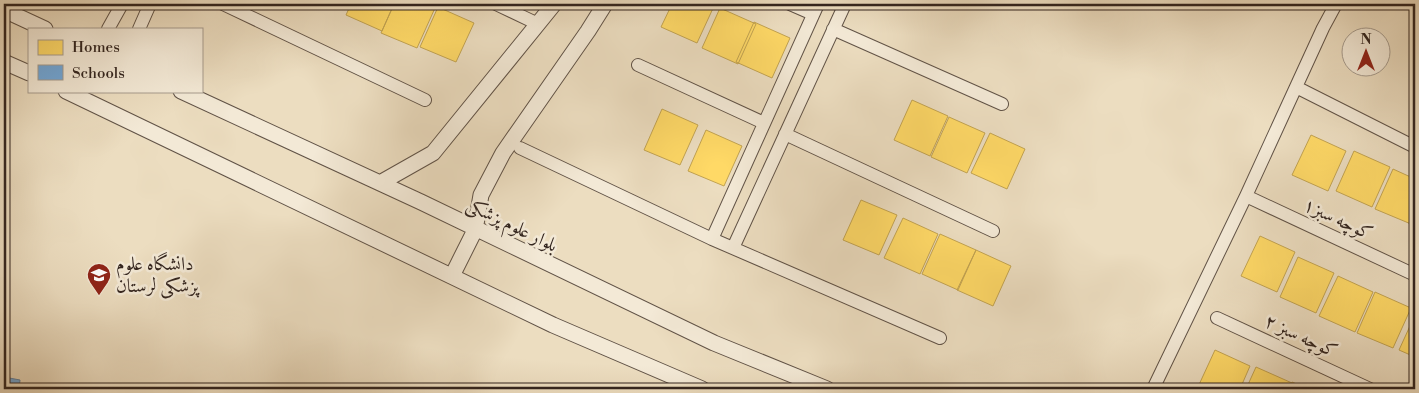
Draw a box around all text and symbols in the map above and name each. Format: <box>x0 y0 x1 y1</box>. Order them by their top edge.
legend <box>28 28 202 92</box>
north arrow <box>1342 28 1392 78</box>
text: N <box>1360 31 1372 49</box>
text: Homes <box>72 38 120 57</box>
text: Schools <box>72 64 125 83</box>
street label: کوچه سبز۱ <box>1299 192 1377 246</box>
street label: بلوار علوم پزشکی <box>461 193 562 261</box>
place label: دانشگاه علوم پزشکی لرستان <box>116 251 200 299</box>
school or university icon: دانشگاه علوم پزشکی لرستان <box>86 262 112 296</box>
street label: کوچه سبز ۲ <box>1260 309 1341 364</box>

